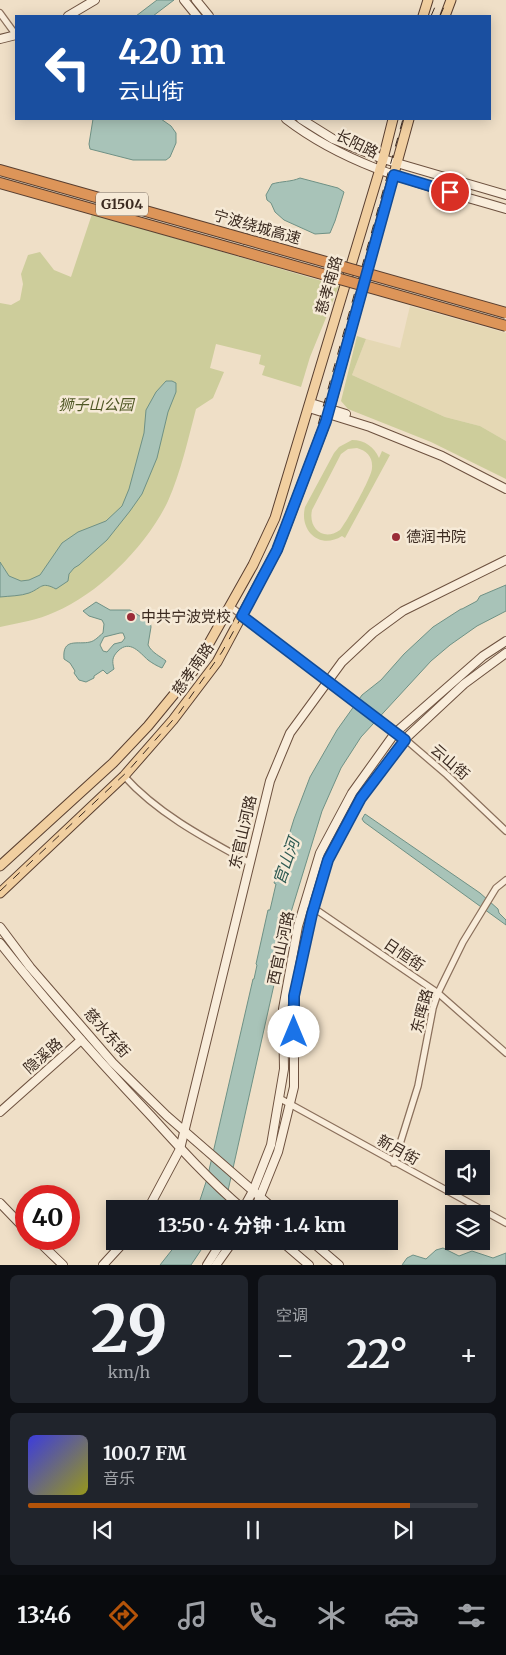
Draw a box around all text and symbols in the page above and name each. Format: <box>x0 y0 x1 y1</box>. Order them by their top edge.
text: 420 m <box>118 30 226 74</box>
icon: left <box>35 35 100 100</box>
text: 云山街 <box>118 77 184 105</box>
street label: 长阳路 <box>333 125 382 162</box>
pin <box>429 171 471 213</box>
icon: arrive <box>436 178 464 206</box>
road number: G1504 <box>96 192 148 215</box>
street label: 宁波绕城高速 <box>211 205 303 248</box>
street label: 慈孝南路 <box>311 253 346 316</box>
park label: 狮子山公园 <box>58 395 135 414</box>
place label: 德润书院 <box>406 527 466 546</box>
marker: 德润书院 <box>390 531 402 543</box>
place label: 中共宁波党校 <box>141 607 231 626</box>
marker: 中共宁波党校 <box>125 611 137 623</box>
street label: 慈孝南路 <box>168 639 218 699</box>
street label: 云山街 <box>427 740 474 784</box>
street label: 东官山河路 <box>225 793 260 871</box>
water label: 官山河 <box>269 832 304 887</box>
street label: 西官山河路 <box>263 909 298 987</box>
street label: 日恒街 <box>380 934 428 975</box>
street label: 东晖路 <box>407 987 437 1035</box>
street label: 慈水东街 <box>80 1004 135 1061</box>
position arrow <box>267 1005 319 1057</box>
street label: 隐溪路 <box>19 1034 66 1078</box>
street label: 新月街 <box>374 1130 423 1169</box>
map controls <box>445 1150 490 1250</box>
button: sound <box>445 1150 490 1195</box>
speed limit sign: 40 <box>15 1185 80 1250</box>
button: layers <box>445 1205 490 1250</box>
text: 13:50 · 4 分钟 · 1.4 km <box>158 1213 346 1237</box>
text: 29 <box>90 1288 168 1370</box>
text: 空调 <box>276 1305 308 1325</box>
text: 22° <box>346 1331 408 1378</box>
text: − <box>276 1337 295 1373</box>
text: + <box>459 1337 478 1373</box>
text: km/h <box>108 1362 150 1382</box>
text: 100.7 FM <box>103 1441 186 1465</box>
text: 音乐 <box>103 1468 135 1488</box>
icon: previous <box>89 1516 117 1544</box>
icon: pause <box>239 1516 267 1544</box>
icon: next <box>389 1516 417 1544</box>
icon: directions <box>106 1598 141 1633</box>
icon: music <box>175 1598 210 1633</box>
icon: phone <box>245 1598 280 1633</box>
icon: climate <box>314 1598 349 1633</box>
icon: car <box>384 1598 419 1633</box>
icon: filters <box>454 1598 489 1633</box>
text: 13:46 <box>17 1601 71 1629</box>

